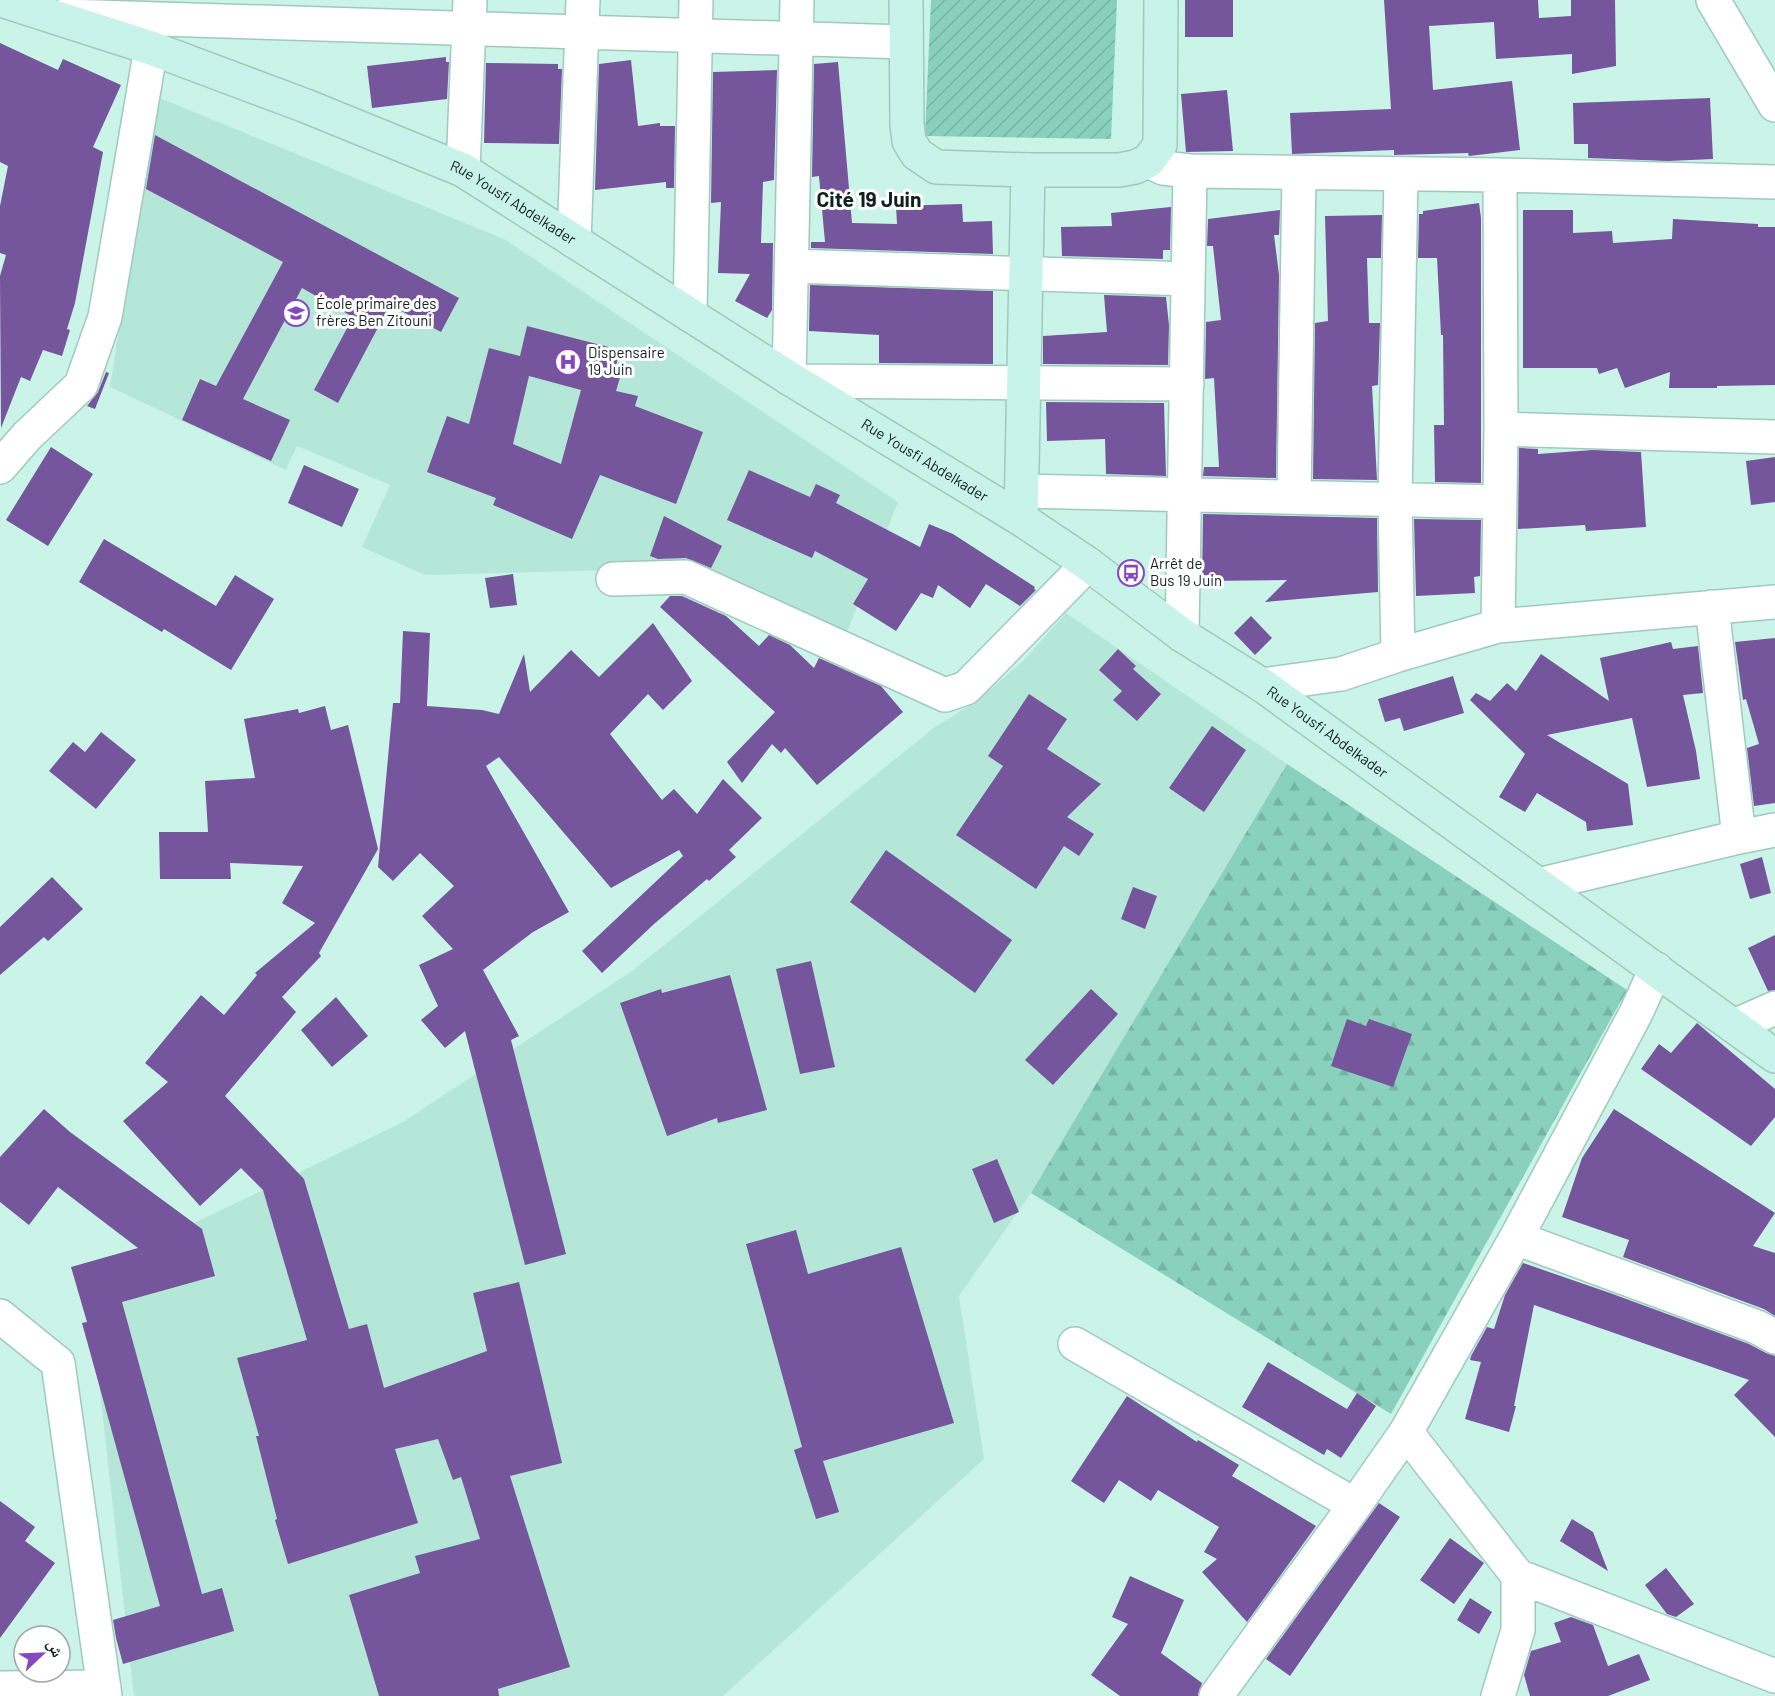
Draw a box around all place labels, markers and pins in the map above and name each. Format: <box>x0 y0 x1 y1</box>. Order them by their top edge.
place label: École primaire des frères Ben Zitouni <box>316 294 437 329</box>
school or university icon: École primaire des frères Ben Zitouni <box>281 298 311 328</box>
place label: Dispensaire 19 Juin <box>588 343 665 378</box>
hospital icon: Dispensaire 19 Juin <box>553 347 583 377</box>
place label: Arrêt de Bus 19 Juin <box>1150 554 1222 589</box>
bus stop icon: Arrêt de Bus 19 Juin <box>1116 558 1146 588</box>

